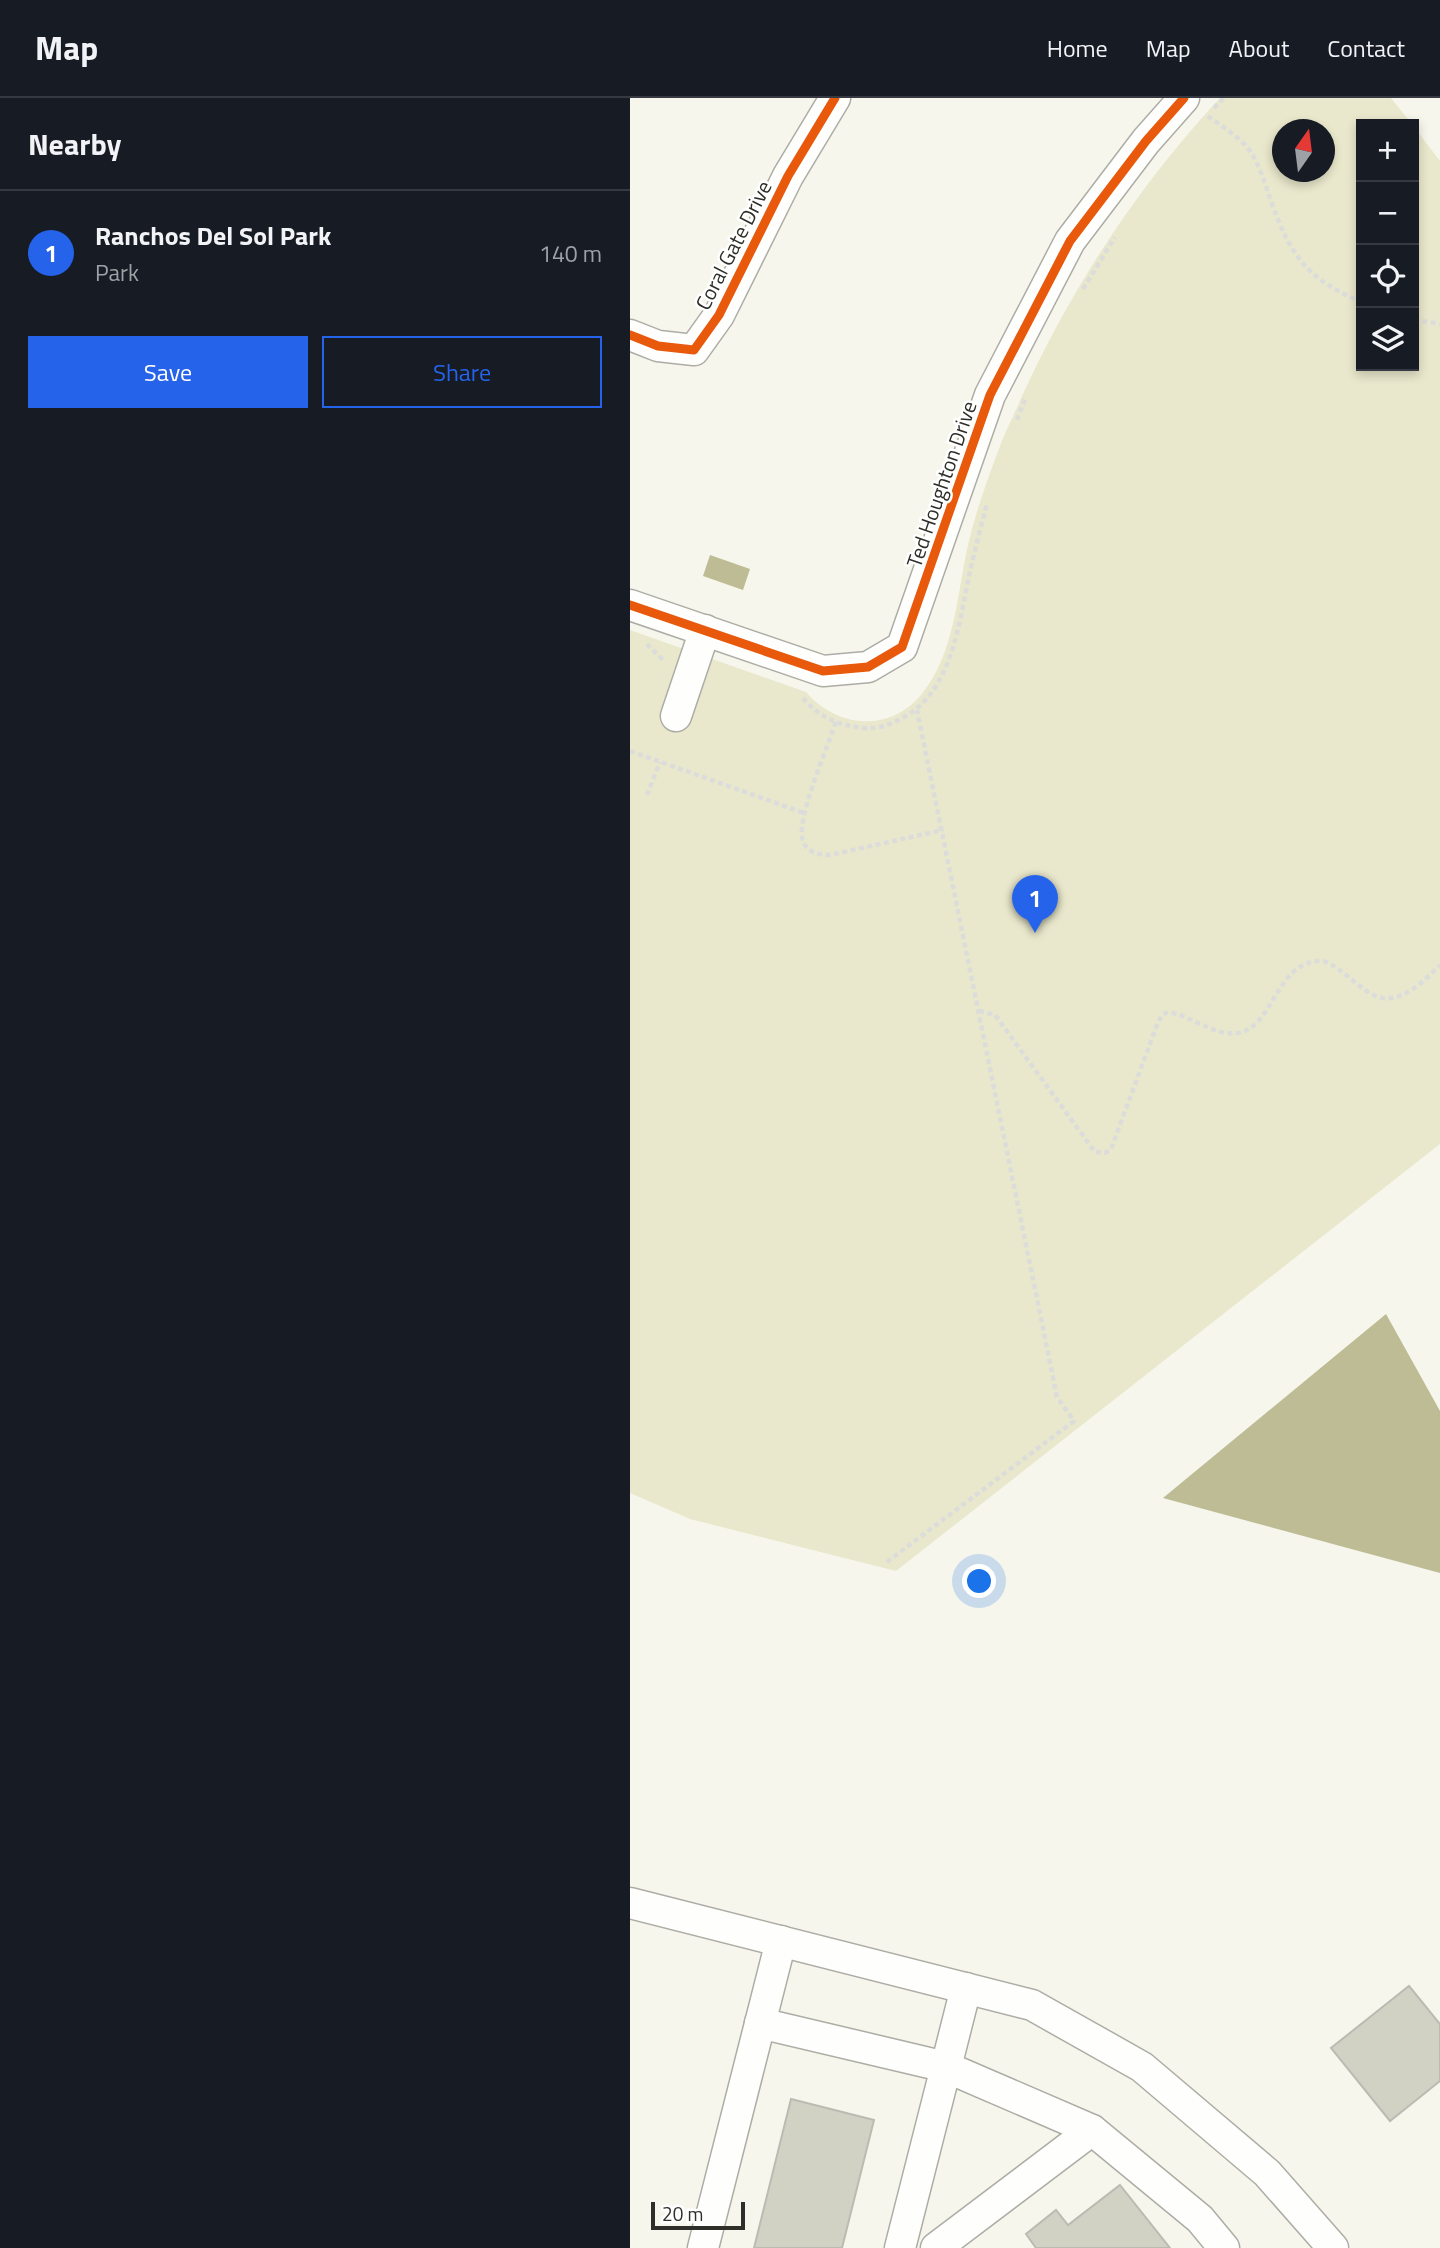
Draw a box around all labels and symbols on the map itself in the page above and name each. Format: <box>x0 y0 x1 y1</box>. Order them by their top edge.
north arrow <box>1272 119 1335 182</box>
street label: Coral Gate Drive <box>687 175 779 315</box>
street label: Ted Houghton Drive <box>898 396 984 572</box>
pin: 1 <box>1012 875 1058 933</box>
your location <box>962 1564 996 1598</box>
scale bar <box>651 2199 746 2231</box>

